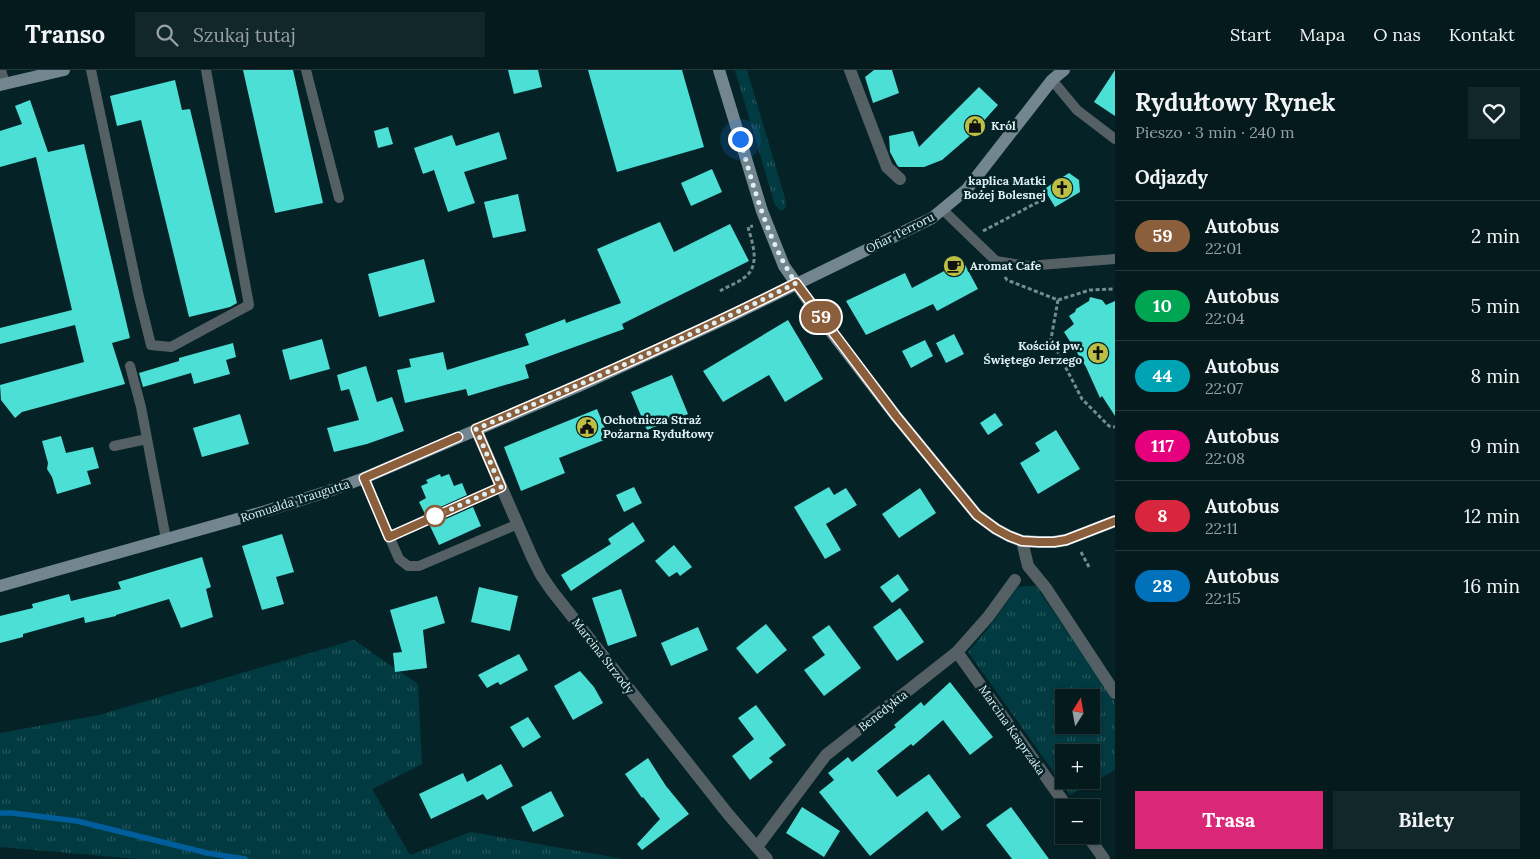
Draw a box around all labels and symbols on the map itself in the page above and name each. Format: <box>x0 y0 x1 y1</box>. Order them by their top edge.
shop icon: Król <box>963 114 987 138</box>
place label: Król <box>991 118 1016 133</box>
your location <box>728 127 753 152</box>
place label: kaplica Matki Bożej Bolesnej <box>963 173 1046 202</box>
church icon: kaplica Matki Bożej Bolesnej <box>1050 176 1074 200</box>
street label: Ofiar Terroru <box>863 209 937 256</box>
cafe icon: Aromat Cafe <box>942 254 966 278</box>
place label: Aromat Cafe <box>970 258 1042 273</box>
line badge: 59 <box>798 301 844 333</box>
place label: Kościół pw. Świętego Jerzego <box>984 338 1082 367</box>
church icon: Kościół pw. Świętego Jerzego <box>1086 341 1110 365</box>
place label: Ochotnicza Straż Pożarna Rydułtowy <box>603 412 714 441</box>
public building icon: Ochotnicza Straż Pożarna Rydułtowy <box>575 415 599 439</box>
street label: Romualda Traugutta <box>238 476 351 525</box>
unlabelled marker <box>424 505 446 527</box>
street label: Marcina Strzody <box>569 615 638 697</box>
street label: Marcina Kasprzaka <box>976 682 1049 777</box>
street label: Benedykta <box>855 687 910 734</box>
north arrow <box>1055 689 1100 734</box>

